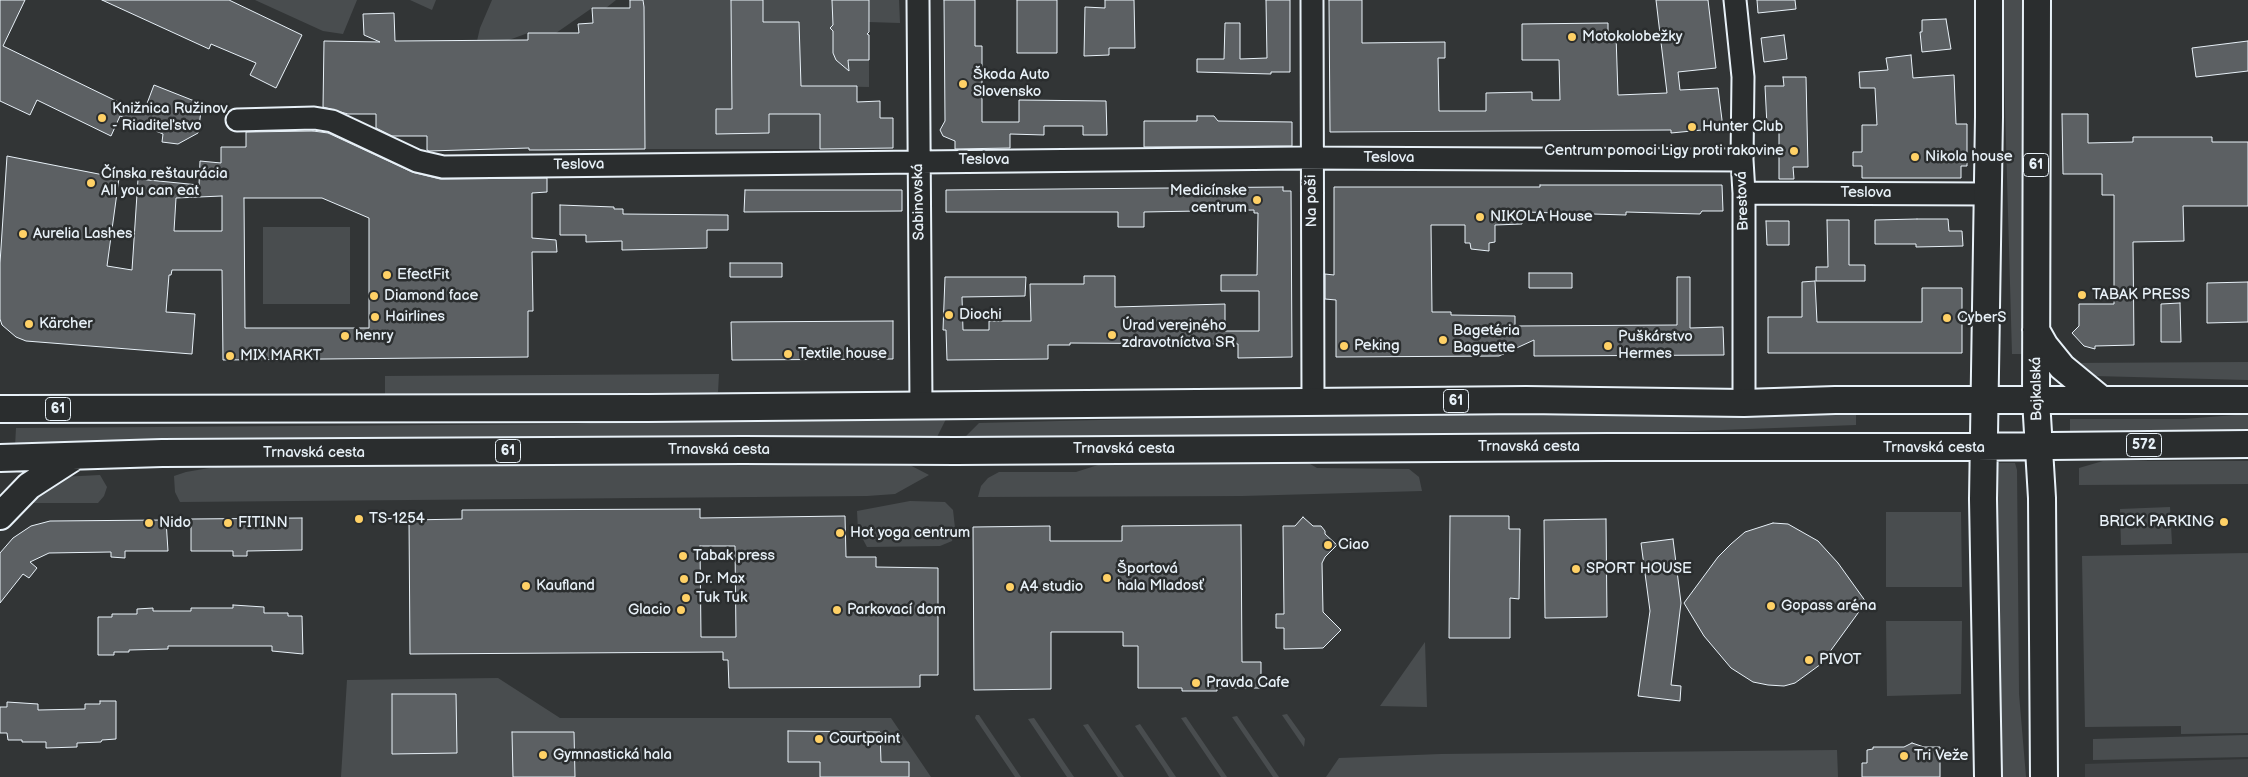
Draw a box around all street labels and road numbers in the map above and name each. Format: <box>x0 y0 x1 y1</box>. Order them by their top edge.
street label: Teslova <box>1364 149 1414 167</box>
street label: Teslova <box>959 151 1009 169</box>
road number: 61 <box>2024 154 2048 176</box>
street label: Teslova <box>553 156 605 174</box>
street label: Sabinovská <box>909 164 929 240</box>
street label: Brestová <box>1733 171 1753 231</box>
street label: Na paši <box>1303 174 1321 228</box>
street label: Teslova <box>1841 184 1891 202</box>
street label: Bajkalská <box>2027 357 2047 421</box>
road number: 61 <box>1444 390 1468 412</box>
road number: 61 <box>46 398 70 420</box>
road number: 572 <box>2126 434 2162 456</box>
street label: Trnavská cesta <box>1478 438 1580 456</box>
street label: Trnavská cesta <box>1883 439 1985 457</box>
road number: 61 <box>496 440 520 462</box>
street label: Trnavská cesta <box>1073 440 1175 458</box>
street label: Trnavská cesta <box>668 441 770 459</box>
street label: Trnavská cesta <box>263 444 365 462</box>

